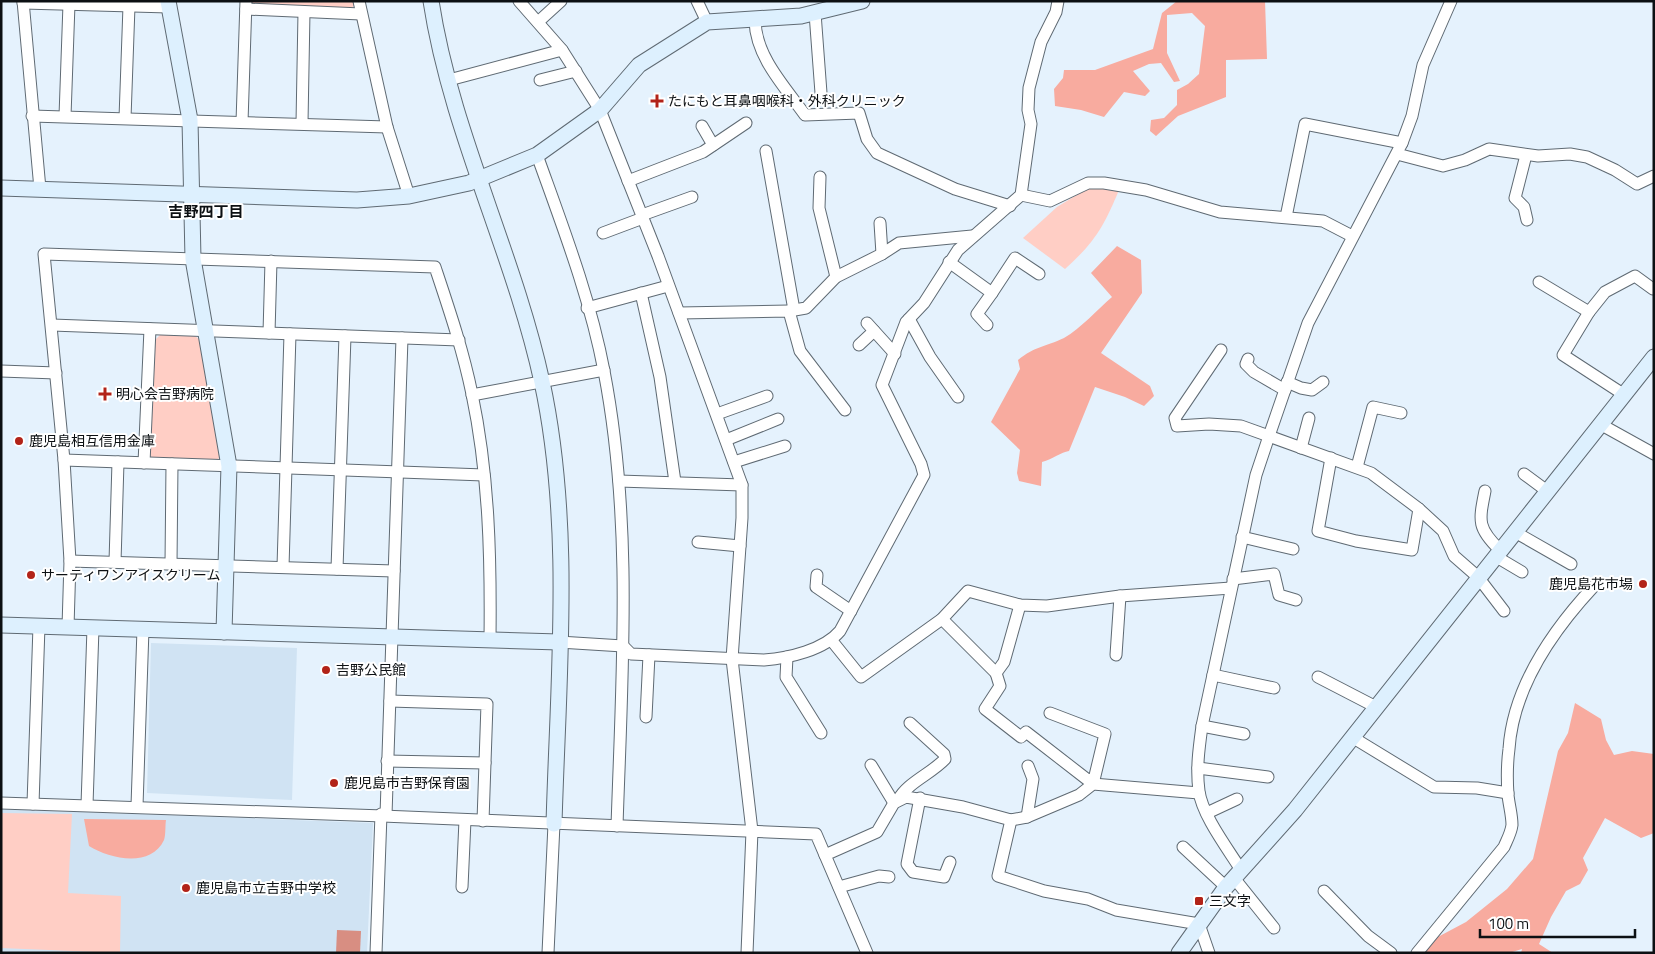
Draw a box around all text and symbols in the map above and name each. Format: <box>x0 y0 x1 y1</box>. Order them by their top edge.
place label: たにもと耳鼻咽喉科・外科クリニック <box>668 90 906 111</box>
marker: たにもと耳鼻咽喉科・外科クリニック <box>650 94 664 108</box>
district label: 吉野四丁目 <box>168 200 244 223</box>
place label: 明心会吉野病院 <box>116 383 214 404</box>
marker: 明心会吉野病院 <box>98 387 112 401</box>
place label: 鹿児島相互信用金庫 <box>29 430 155 451</box>
marker: 鹿児島相互信用金庫 <box>13 435 25 447</box>
place label: サーティワンアイスクリーム <box>41 564 221 585</box>
marker: サーティワンアイスクリーム <box>25 569 37 581</box>
place label: 鹿児島花市場 <box>1549 573 1633 594</box>
marker: 鹿児島花市場 <box>1637 578 1649 590</box>
place label: 吉野公民館 <box>336 659 406 680</box>
marker: 吉野公民館 <box>320 664 332 676</box>
place label: 鹿児島市吉野保育園 <box>344 772 470 793</box>
marker: 鹿児島市吉野保育園 <box>328 777 340 789</box>
place label: 鹿児島市立吉野中学校 <box>196 877 336 898</box>
marker: 鹿児島市立吉野中学校 <box>180 882 192 894</box>
place label: 三文字 <box>1209 890 1251 911</box>
marker: 三文字 <box>1193 895 1205 907</box>
scale bar <box>1480 906 1635 938</box>
text: 100 m <box>1488 912 1529 935</box>

